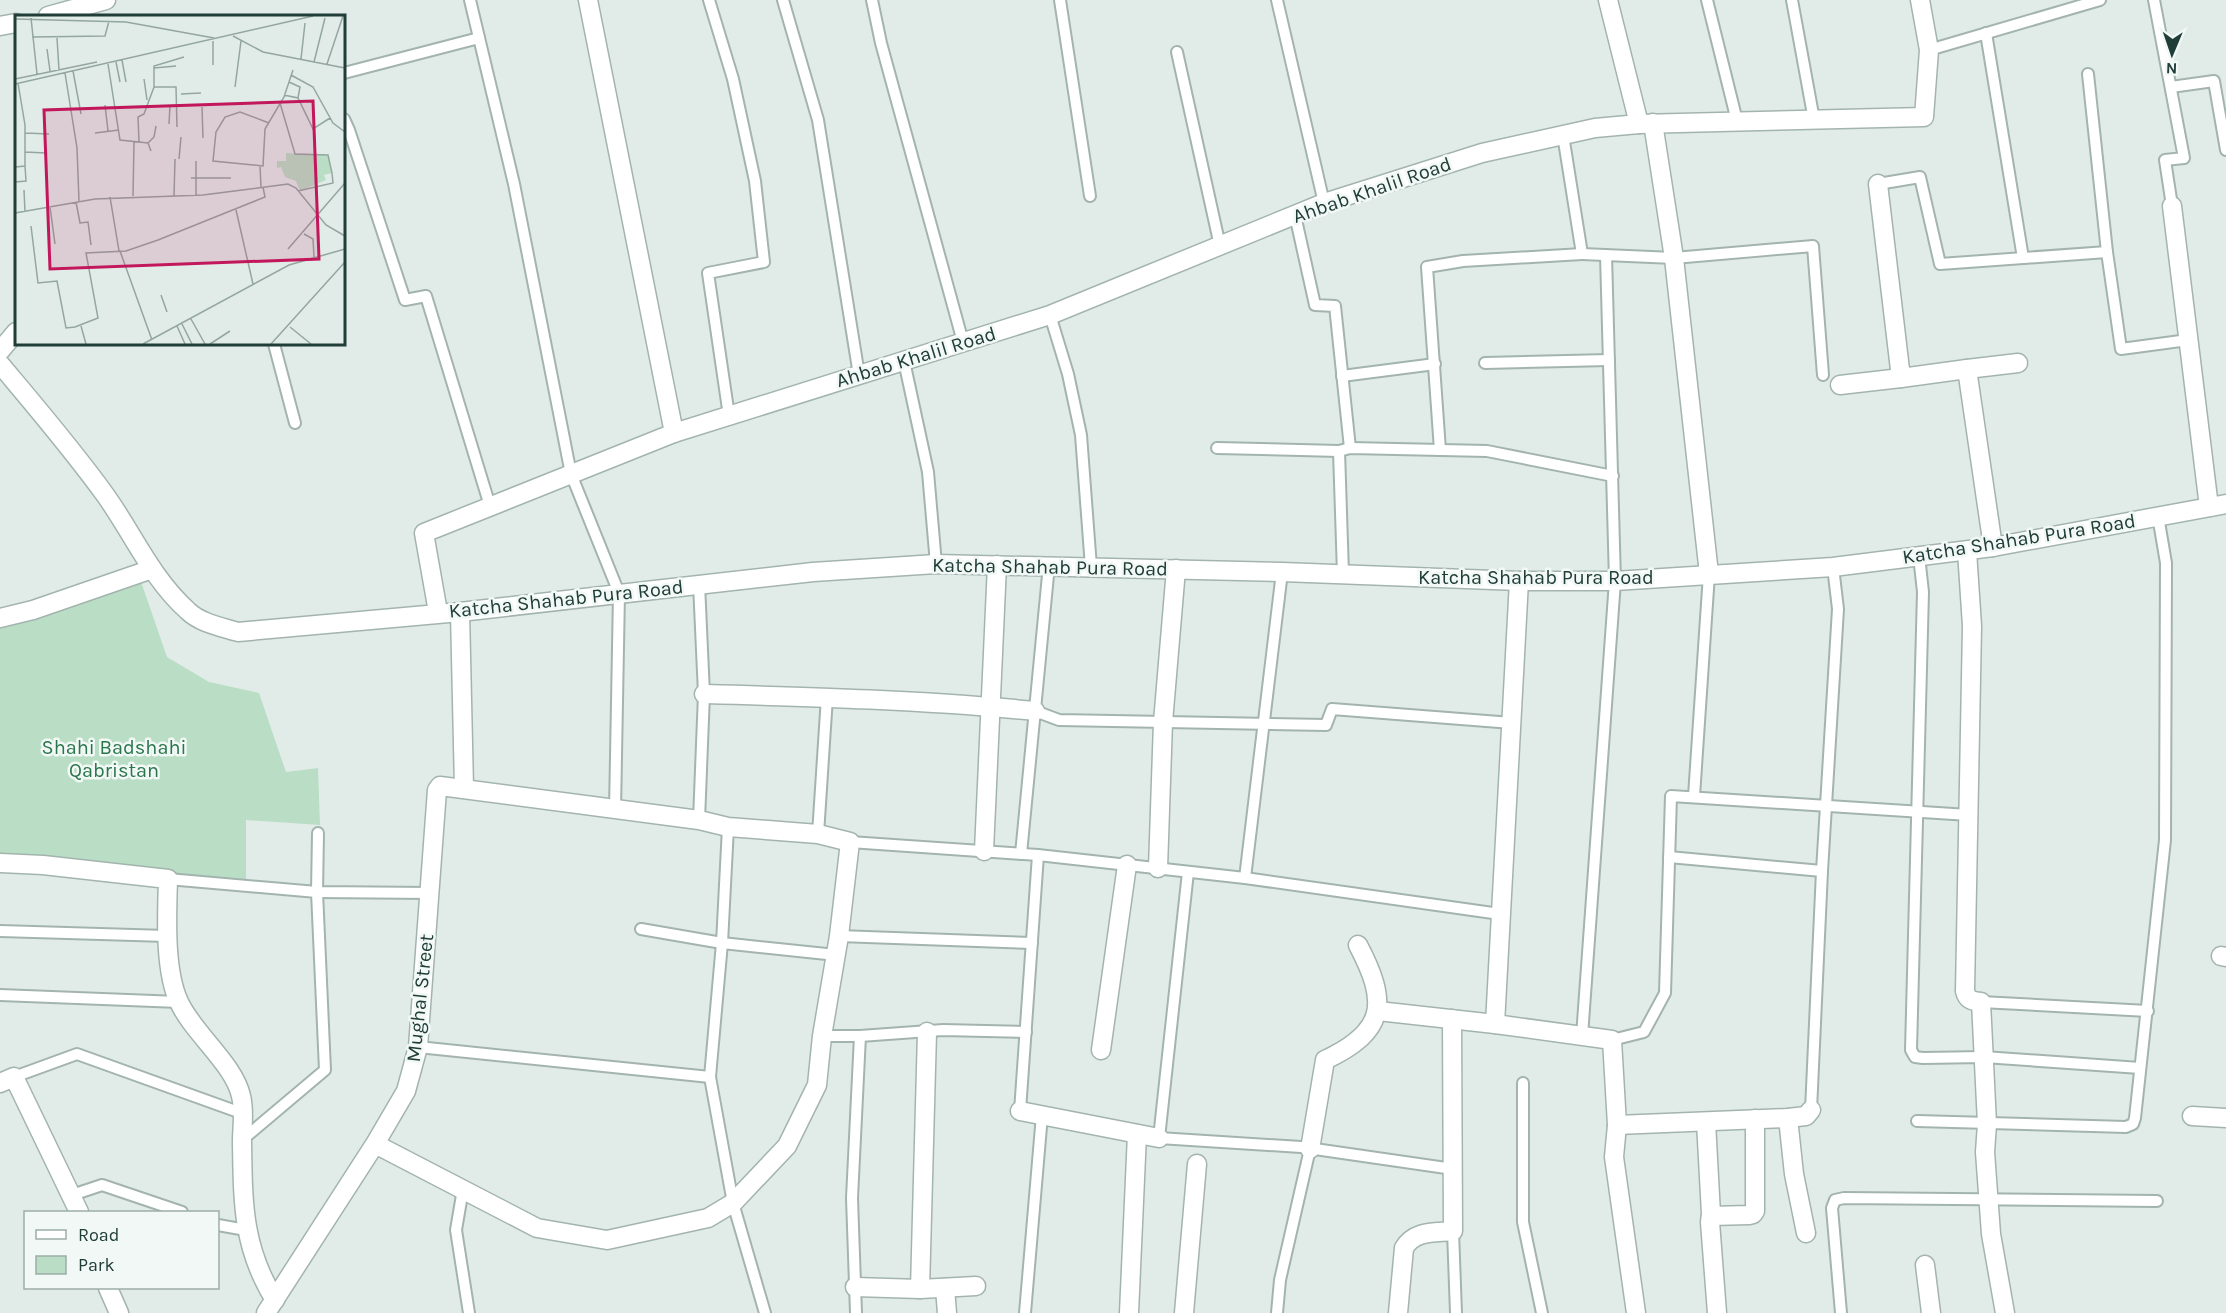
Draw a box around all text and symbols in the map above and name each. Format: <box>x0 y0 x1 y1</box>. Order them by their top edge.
inset map <box>15 15 345 345</box>
north arrow <box>2142 24 2202 84</box>
text: N <box>2165 59 2178 78</box>
street label: Ahbab Khalil Road <box>1290 152 1454 228</box>
street label: Ahbab Khalil Road <box>833 322 999 392</box>
street label: Katcha Shahab Pura Road <box>1901 509 2137 569</box>
street label: Katcha Shahab Pura Road <box>932 553 1168 581</box>
street label: Katcha Shahab Pura Road <box>1418 566 1654 589</box>
street label: Katcha Shahab Pura Road <box>447 575 685 623</box>
park label: Shahi Badshahi Qabristan <box>42 736 186 782</box>
street label: Mughal Street <box>402 932 438 1063</box>
legend <box>24 1211 219 1289</box>
text: Road <box>78 1224 119 1246</box>
text: Park <box>78 1254 115 1276</box>

